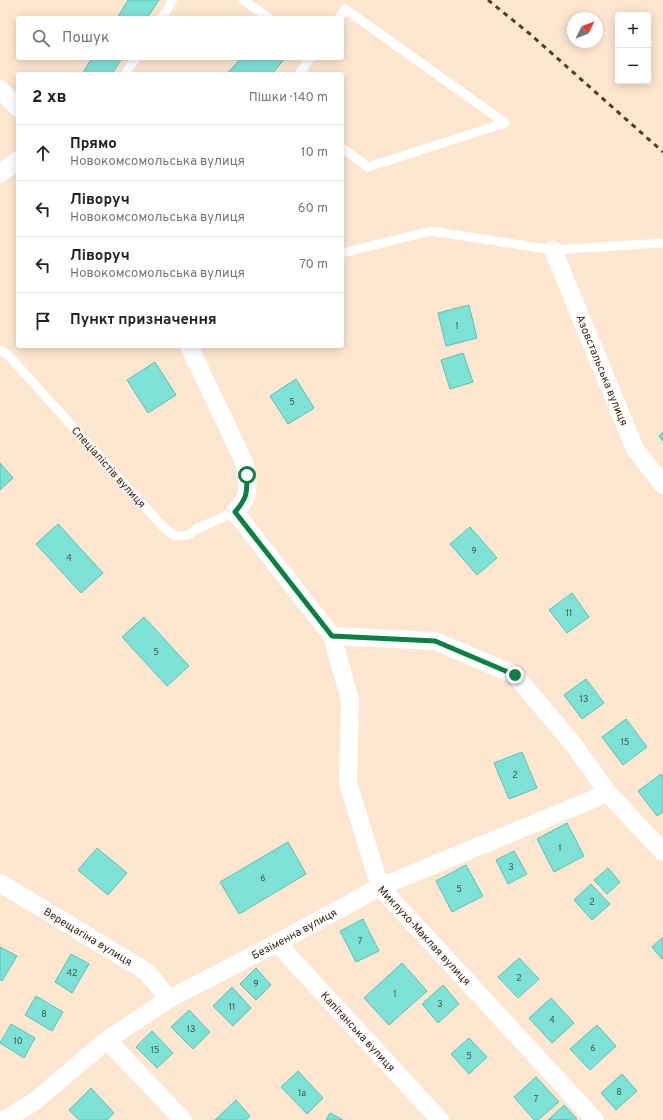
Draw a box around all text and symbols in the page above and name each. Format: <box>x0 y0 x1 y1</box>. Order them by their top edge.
north arrow <box>567 12 603 48</box>
map controls <box>615 12 651 84</box>
button: + <box>615 12 651 48</box>
search box <box>16 16 344 60</box>
icon: search <box>30 27 52 49</box>
text: Пошук <box>62 29 110 48</box>
button: − <box>615 48 651 84</box>
text: 2 хв <box>32 87 67 109</box>
text: Пішки · 140 m <box>249 90 328 106</box>
text: Прямо <box>70 135 117 154</box>
icon: ahead <box>32 142 54 164</box>
text: 10 m <box>301 145 328 161</box>
text: Новокомсомольська вулиця <box>70 154 245 170</box>
text: Ліворуч <box>70 191 130 210</box>
icon: left <box>32 198 54 220</box>
text: 60 m <box>298 201 328 217</box>
text: Новокомсомольська вулиця <box>70 210 245 226</box>
text: Ліворуч <box>70 247 130 266</box>
icon: left <box>32 254 54 276</box>
text: 70 m <box>299 257 328 273</box>
text: Новокомсомольська вулиця <box>70 266 245 282</box>
icon: arrive <box>32 310 54 332</box>
text: Пункт призначення <box>70 311 217 330</box>
street label: Азовстальська вулиця <box>572 313 631 428</box>
house number: 1 <box>455 321 459 332</box>
house number: 5 <box>289 397 295 408</box>
street label: Спеціалістів вулиця <box>68 424 148 511</box>
route start <box>238 466 256 484</box>
house number: 9 <box>471 546 477 557</box>
house number: 4 <box>66 553 72 564</box>
house number: 11 <box>566 608 572 619</box>
house number: 5 <box>153 647 159 658</box>
route end <box>506 666 524 684</box>
house number: 13 <box>580 694 588 705</box>
house number: 15 <box>621 737 629 748</box>
house number: 2 <box>512 770 518 781</box>
house number: 1 <box>558 843 562 854</box>
house number: 3 <box>508 862 514 873</box>
house number: 6 <box>260 873 266 884</box>
street label: Миклухо-Маклая вулиця <box>374 883 473 989</box>
house number: 5 <box>456 884 462 895</box>
house number: 2 <box>589 897 595 908</box>
street label: Верещагіна вулиця <box>41 905 135 969</box>
street label: Безіменна вулиця <box>249 906 340 963</box>
house number: 7 <box>358 936 363 947</box>
house number: 42 <box>66 968 78 979</box>
house number: 2 <box>516 973 522 984</box>
house number: 9 <box>253 979 259 990</box>
street label: Капітанська вулиця <box>317 989 398 1075</box>
house number: 1 <box>393 989 397 1000</box>
house number: 3 <box>437 999 443 1010</box>
house number: 11 <box>229 1002 235 1013</box>
house number: 8 <box>41 1009 47 1020</box>
house number: 4 <box>549 1015 555 1026</box>
house number: 13 <box>187 1024 195 1035</box>
house number: 10 <box>13 1036 23 1047</box>
house number: 6 <box>590 1043 596 1054</box>
house number: 15 <box>151 1045 159 1056</box>
house number: 5 <box>466 1051 472 1062</box>
house number: 8 <box>616 1087 622 1098</box>
house number: 1а <box>298 1088 306 1099</box>
house number: 7 <box>534 1094 539 1105</box>

